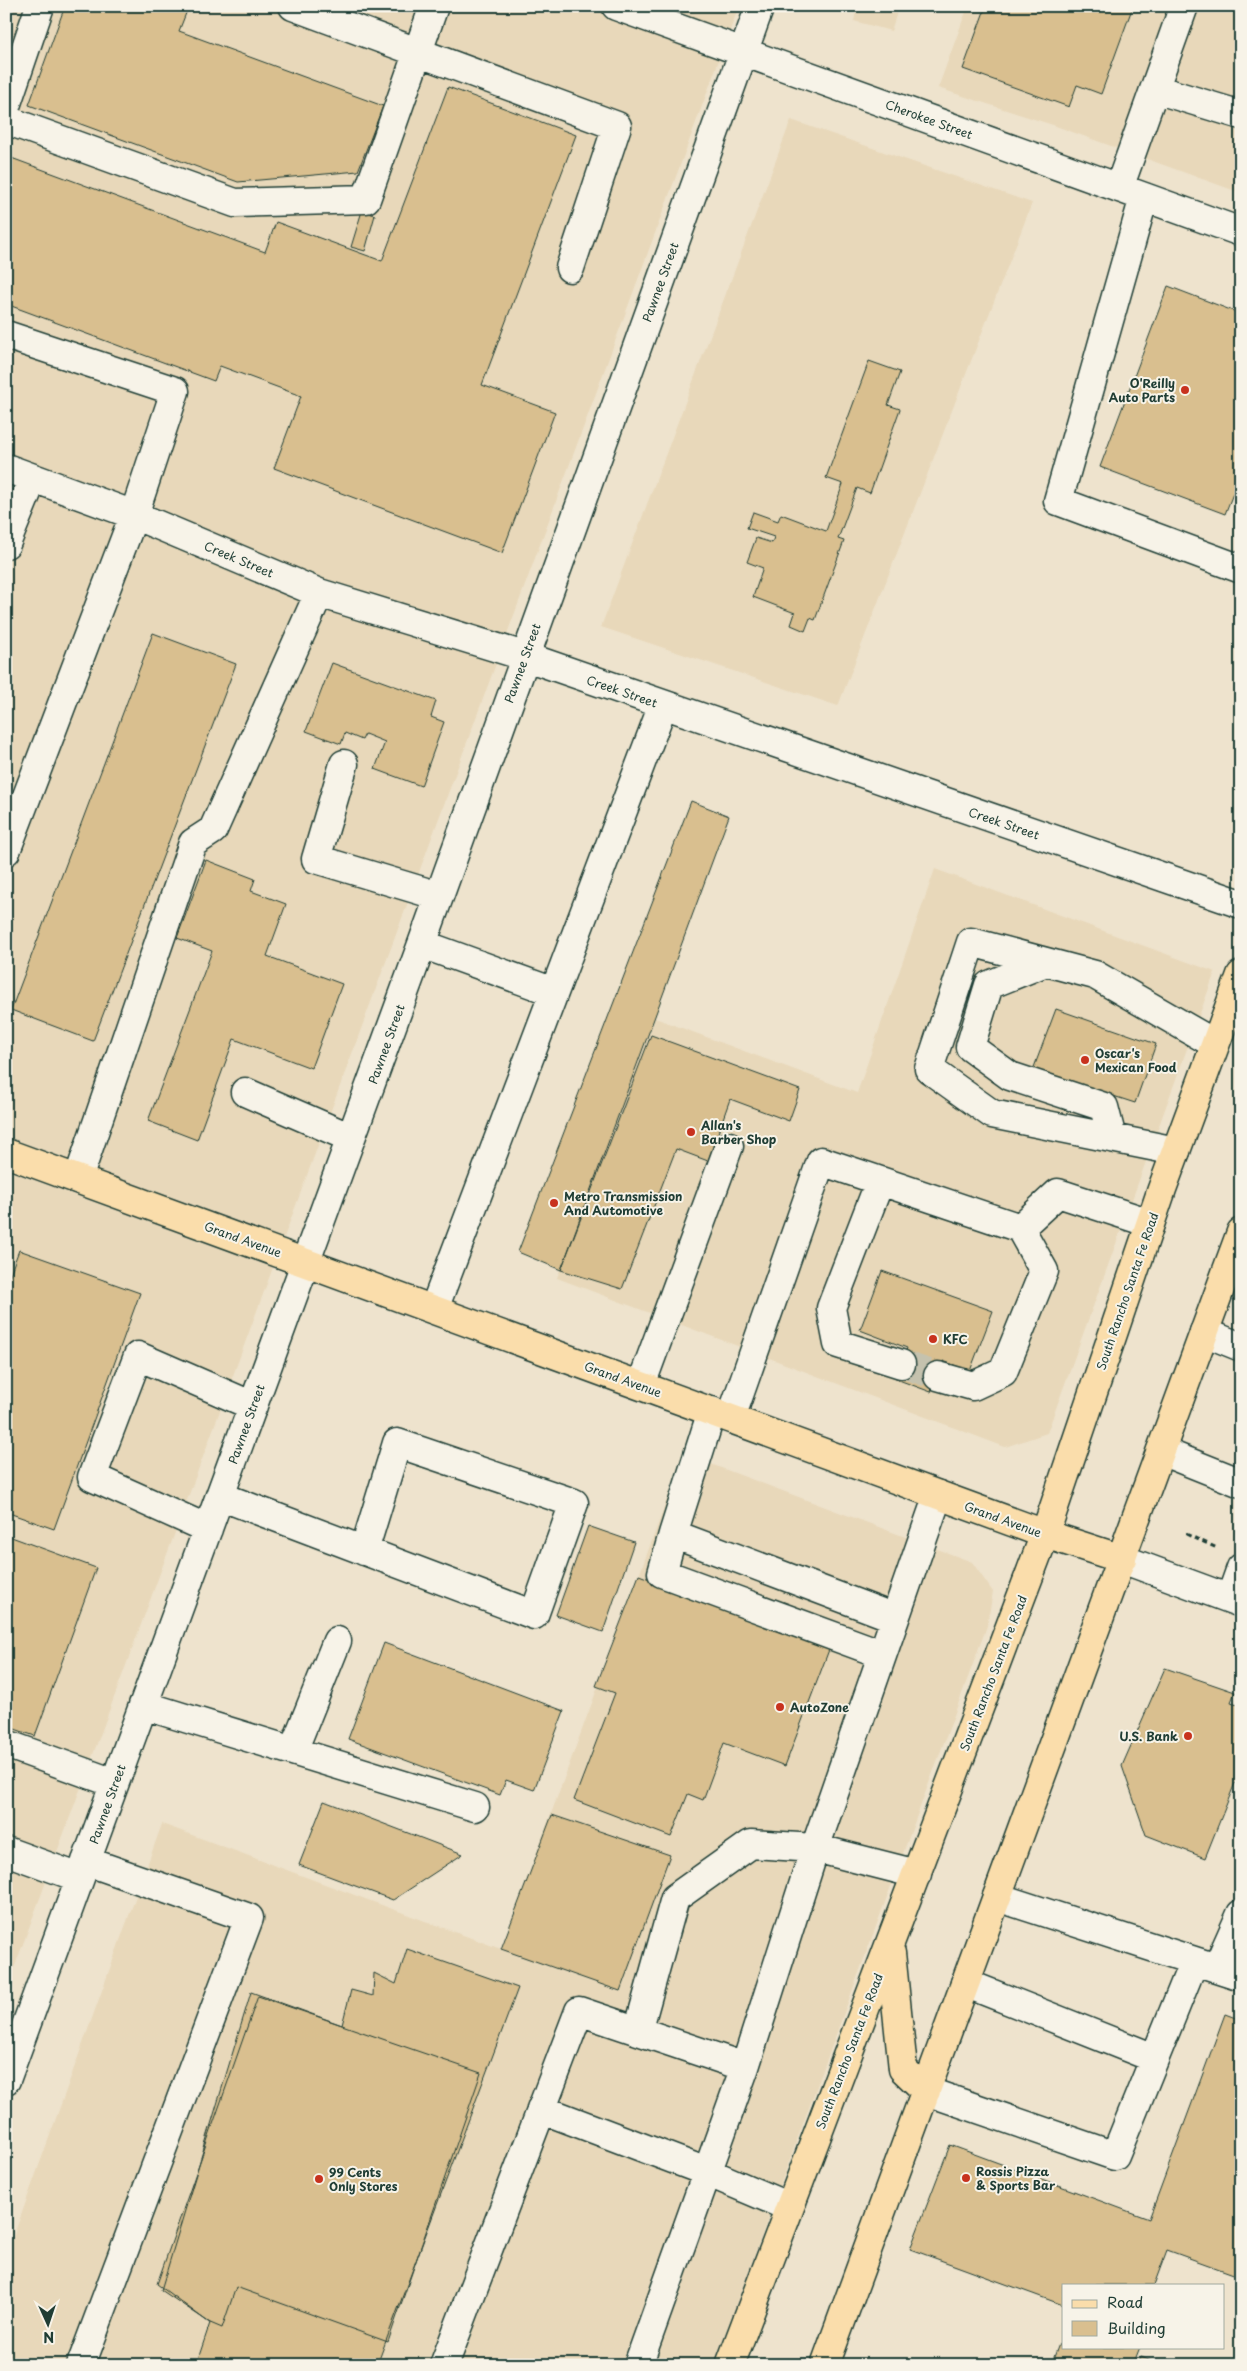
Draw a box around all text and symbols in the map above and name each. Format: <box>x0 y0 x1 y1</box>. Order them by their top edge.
street label: Cherokee Street <box>883 95 975 143</box>
street label: Pawnee Street <box>637 240 683 324</box>
place label: O'Reilly Auto Parts <box>1109 374 1175 406</box>
marker: O'Reilly Auto Parts <box>1179 384 1191 396</box>
street label: Creek Street <box>202 536 277 582</box>
street label: Pawnee Street <box>499 621 545 705</box>
street label: Creek Street <box>584 670 660 712</box>
street label: Creek Street <box>966 802 1042 844</box>
street label: Pawnee Street <box>363 1002 409 1086</box>
place label: Oscar's Mexican Food <box>1095 1044 1177 1076</box>
marker: Oscar's Mexican Food <box>1079 1054 1091 1066</box>
place label: Allan's Barber Shop <box>700 1116 777 1148</box>
marker: Allan's Barber Shop <box>685 1126 697 1138</box>
place label: Metro Transmission And Automotive <box>564 1187 682 1219</box>
marker: Metro Transmission And Automotive <box>548 1197 560 1209</box>
street label: South Rancho Santa Fe Road <box>1092 1210 1162 1372</box>
street label: Grand Avenue <box>202 1217 285 1262</box>
place label: KFC <box>943 1330 968 1348</box>
marker: KFC <box>927 1333 939 1345</box>
street label: Grand Avenue <box>582 1357 665 1402</box>
street label: Pawnee Street <box>223 1382 269 1466</box>
street label: Grand Avenue <box>962 1497 1045 1542</box>
street label: South Rancho Santa Fe Road <box>955 1592 1031 1754</box>
place label: AutoZone <box>790 1698 849 1716</box>
marker: AutoZone <box>774 1701 786 1713</box>
place label: U.S. Bank <box>1119 1727 1178 1745</box>
marker: U.S. Bank <box>1182 1730 1194 1742</box>
street label: Pawnee Street <box>84 1762 130 1846</box>
street label: South Rancho Santa Fe Road <box>811 1970 887 2132</box>
place label: Rossis Pizza & Sports Bar <box>976 2162 1056 2194</box>
place label: 99 Cents Only Stores <box>329 2163 398 2195</box>
marker: Rossis Pizza & Sports Bar <box>960 2172 972 2184</box>
marker: 99 Cents Only Stores <box>313 2173 325 2185</box>
legend <box>1062 2284 1224 2348</box>
text: Road <box>1107 2290 1143 2313</box>
north arrow <box>22 2298 72 2348</box>
text: Building <box>1107 2316 1166 2339</box>
text: N <box>43 2327 55 2348</box>

